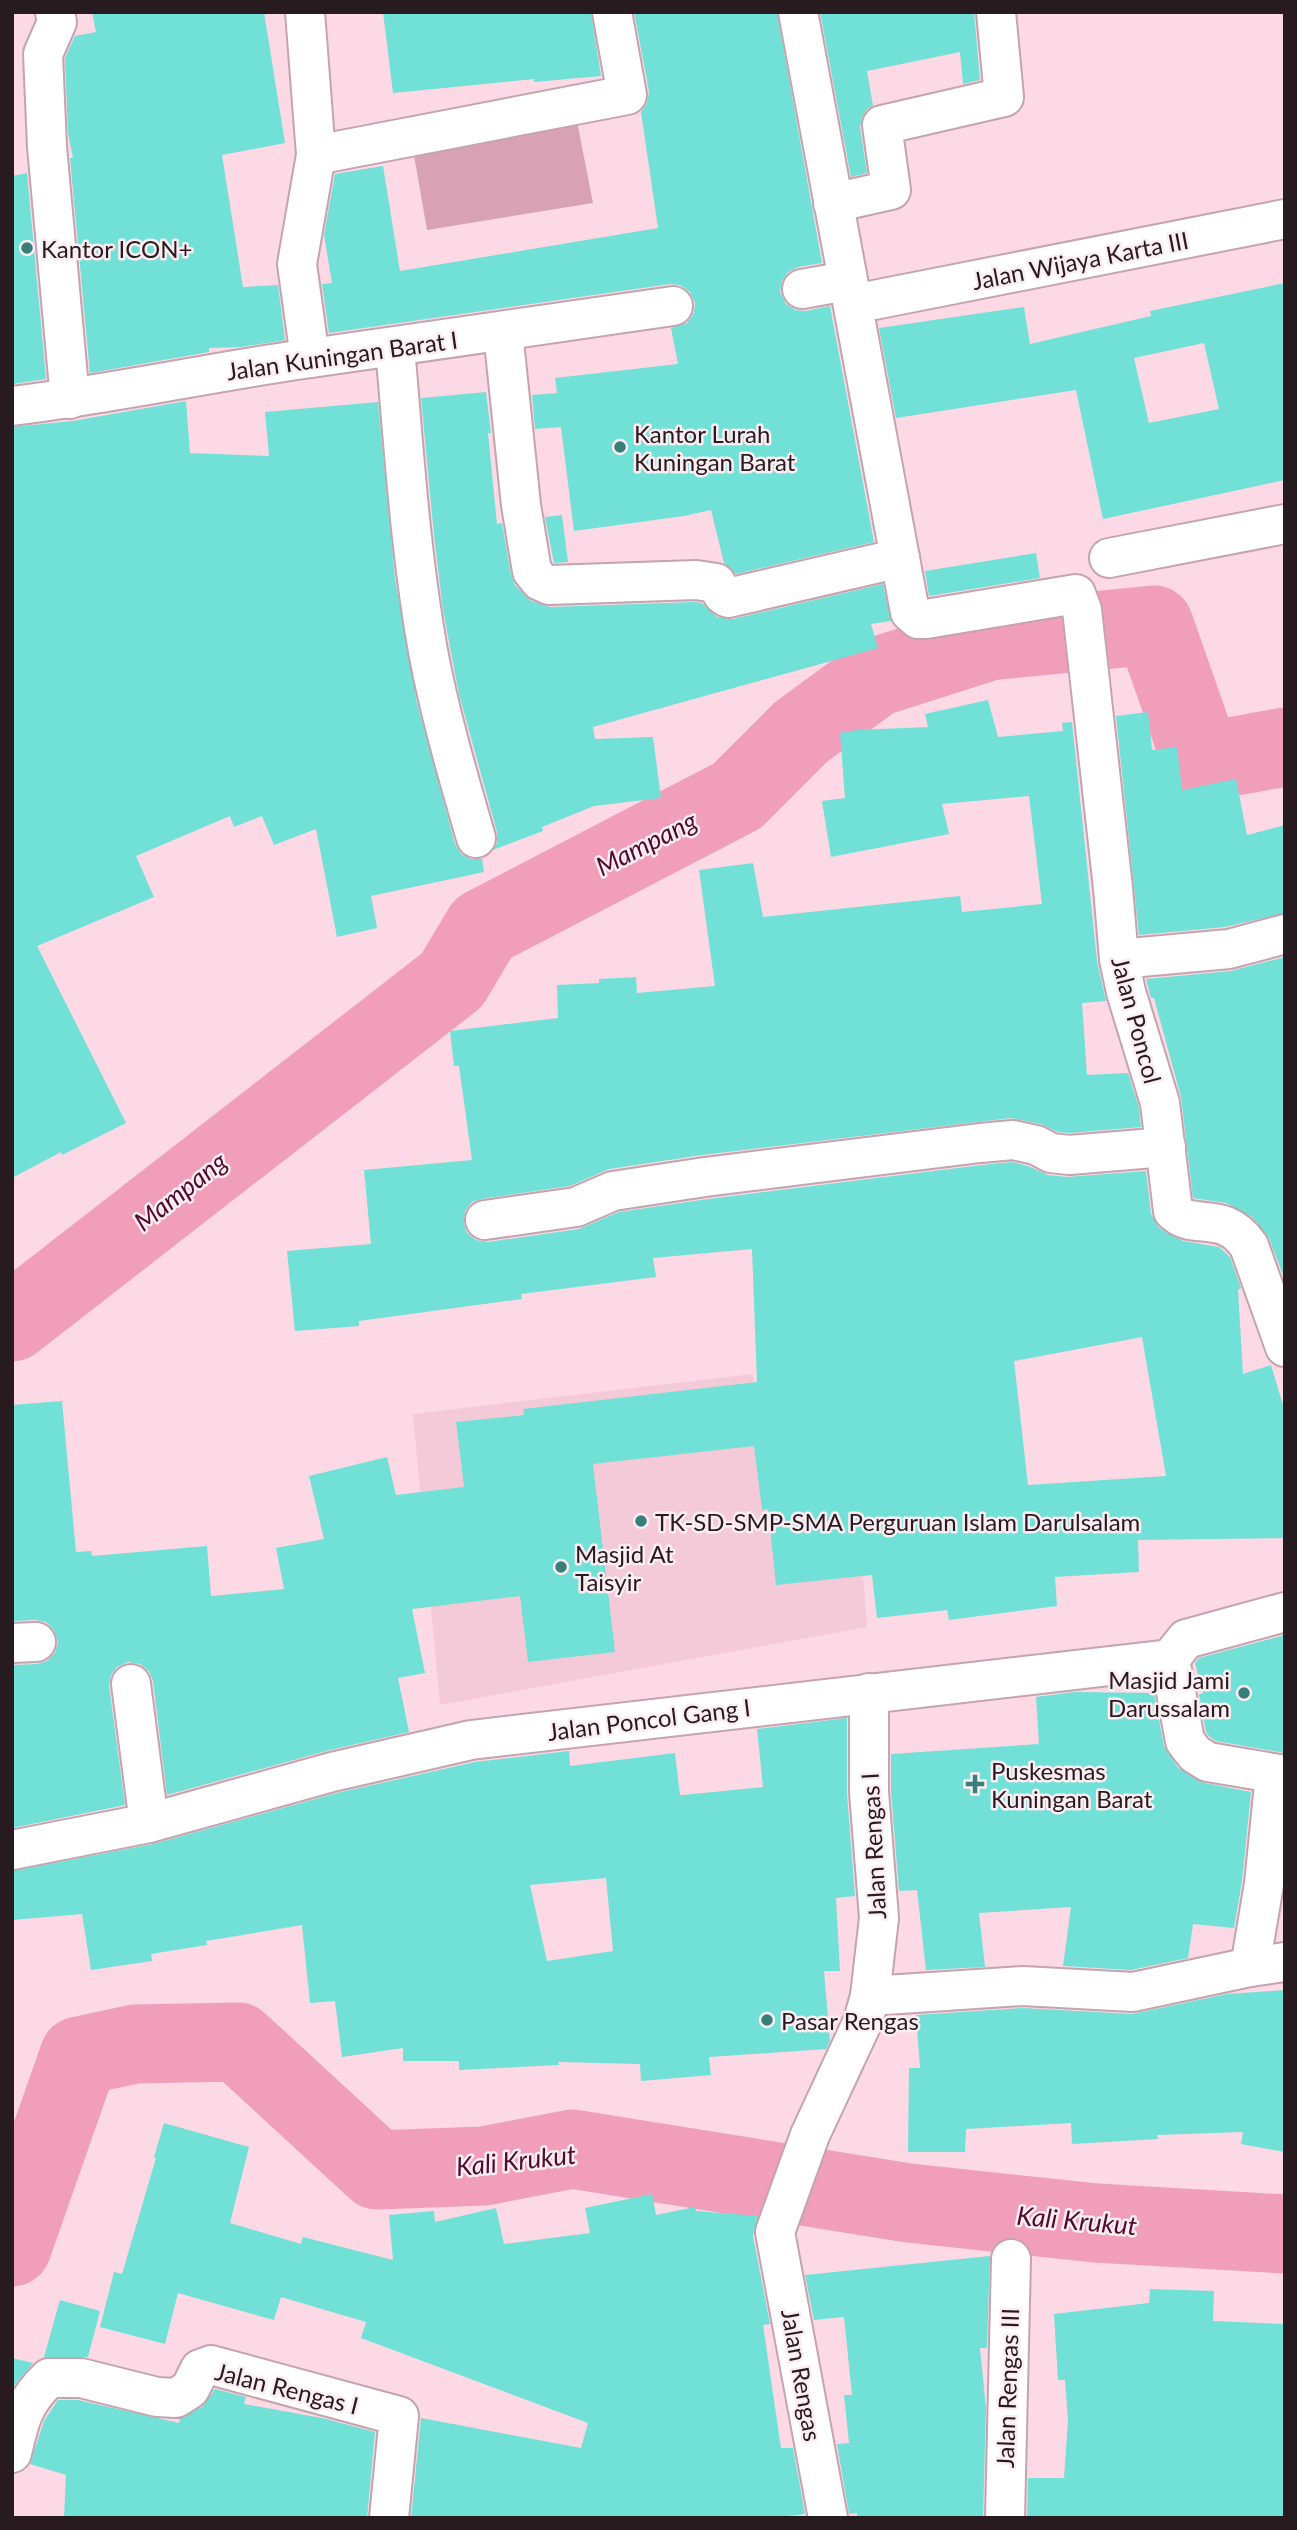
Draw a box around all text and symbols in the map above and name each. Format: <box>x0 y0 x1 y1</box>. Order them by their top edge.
street label: Jalan Wijaya Karta III <box>969 225 1191 295</box>
place label: Kantor ICON+ <box>41 234 192 263</box>
marker: Kantor ICON+ <box>19 240 35 256</box>
street label: Jalan Kuningan Barat I <box>225 324 459 386</box>
place label: Kantor Lurah Kuningan Barat <box>634 419 796 476</box>
marker: Kantor Lurah Kuningan Barat <box>612 439 628 455</box>
water label: Mampang <box>590 804 702 882</box>
street label: Jalan Poncol <box>1106 953 1168 1087</box>
water label: Mampang <box>127 1145 233 1237</box>
place label: TK-SD-SMP-SMA Perguruan Islam Darulsalam <box>655 1507 1140 1536</box>
marker: TK-SD-SMP-SMA Perguruan Islam Darulsalam <box>633 1513 649 1529</box>
place label: Masjid At Taisyir <box>575 1539 674 1596</box>
marker: Masjid At Taisyir <box>553 1559 569 1575</box>
place label: Masjid Jami Darussalam <box>1108 1665 1230 1722</box>
marker: Masjid Jami Darussalam <box>1236 1685 1252 1701</box>
street label: Jalan Poncol Gang I <box>546 1692 752 1746</box>
place label: Puskesmas Kuningan Barat <box>991 1756 1153 1813</box>
street label: Jalan Rengas I <box>855 1772 891 1920</box>
marker: Puskesmas Kuningan Barat <box>965 1774 985 1794</box>
place label: Pasar Rengas <box>781 2006 919 2035</box>
marker: Pasar Rengas <box>759 2012 775 2028</box>
water label: Kali Krukut <box>454 2138 578 2182</box>
water label: Kali Krukut <box>1016 2199 1138 2241</box>
street label: Jalan Rengas <box>776 2307 828 2443</box>
street label: Jalan Rengas III <box>990 2307 1024 2469</box>
street label: Jalan Rengas I <box>212 2356 362 2420</box>

